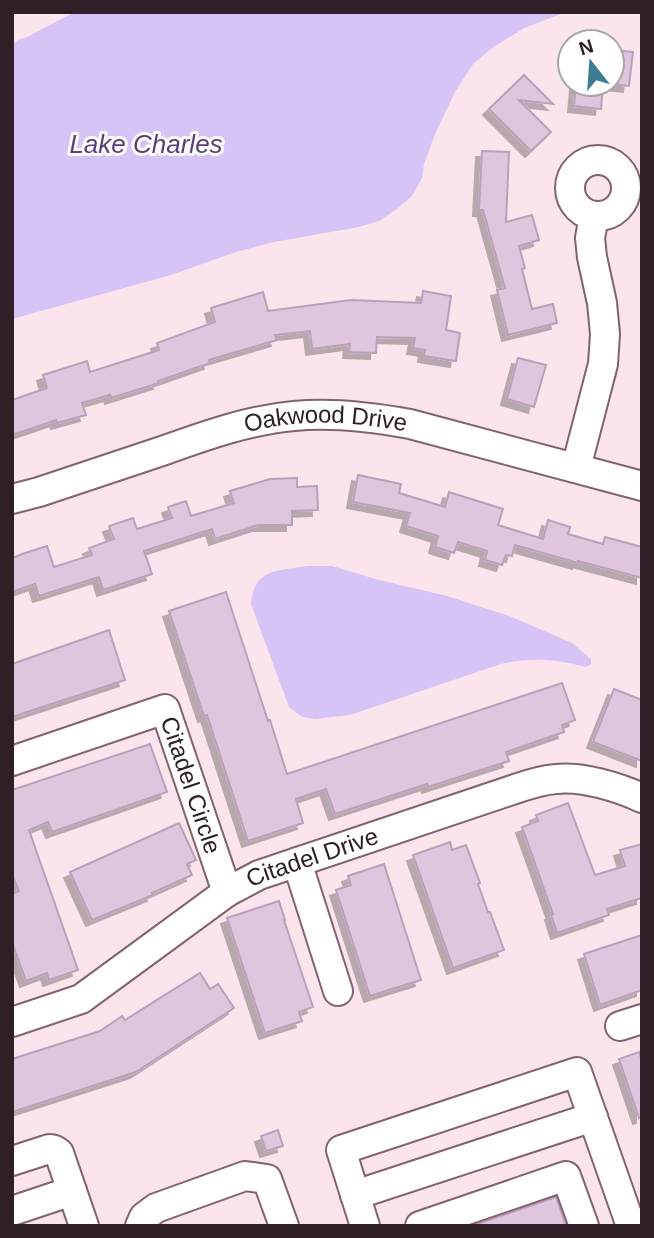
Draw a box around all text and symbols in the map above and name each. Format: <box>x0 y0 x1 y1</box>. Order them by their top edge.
north arrow <box>556 28 626 98</box>
text: N <box>577 35 596 59</box>
water label: Lake Charles <box>69 129 223 159</box>
street label: Oakwood Drive <box>241 401 409 437</box>
street label: Citadel Circle <box>156 713 227 857</box>
street label: Citadel Drive <box>241 822 381 892</box>

